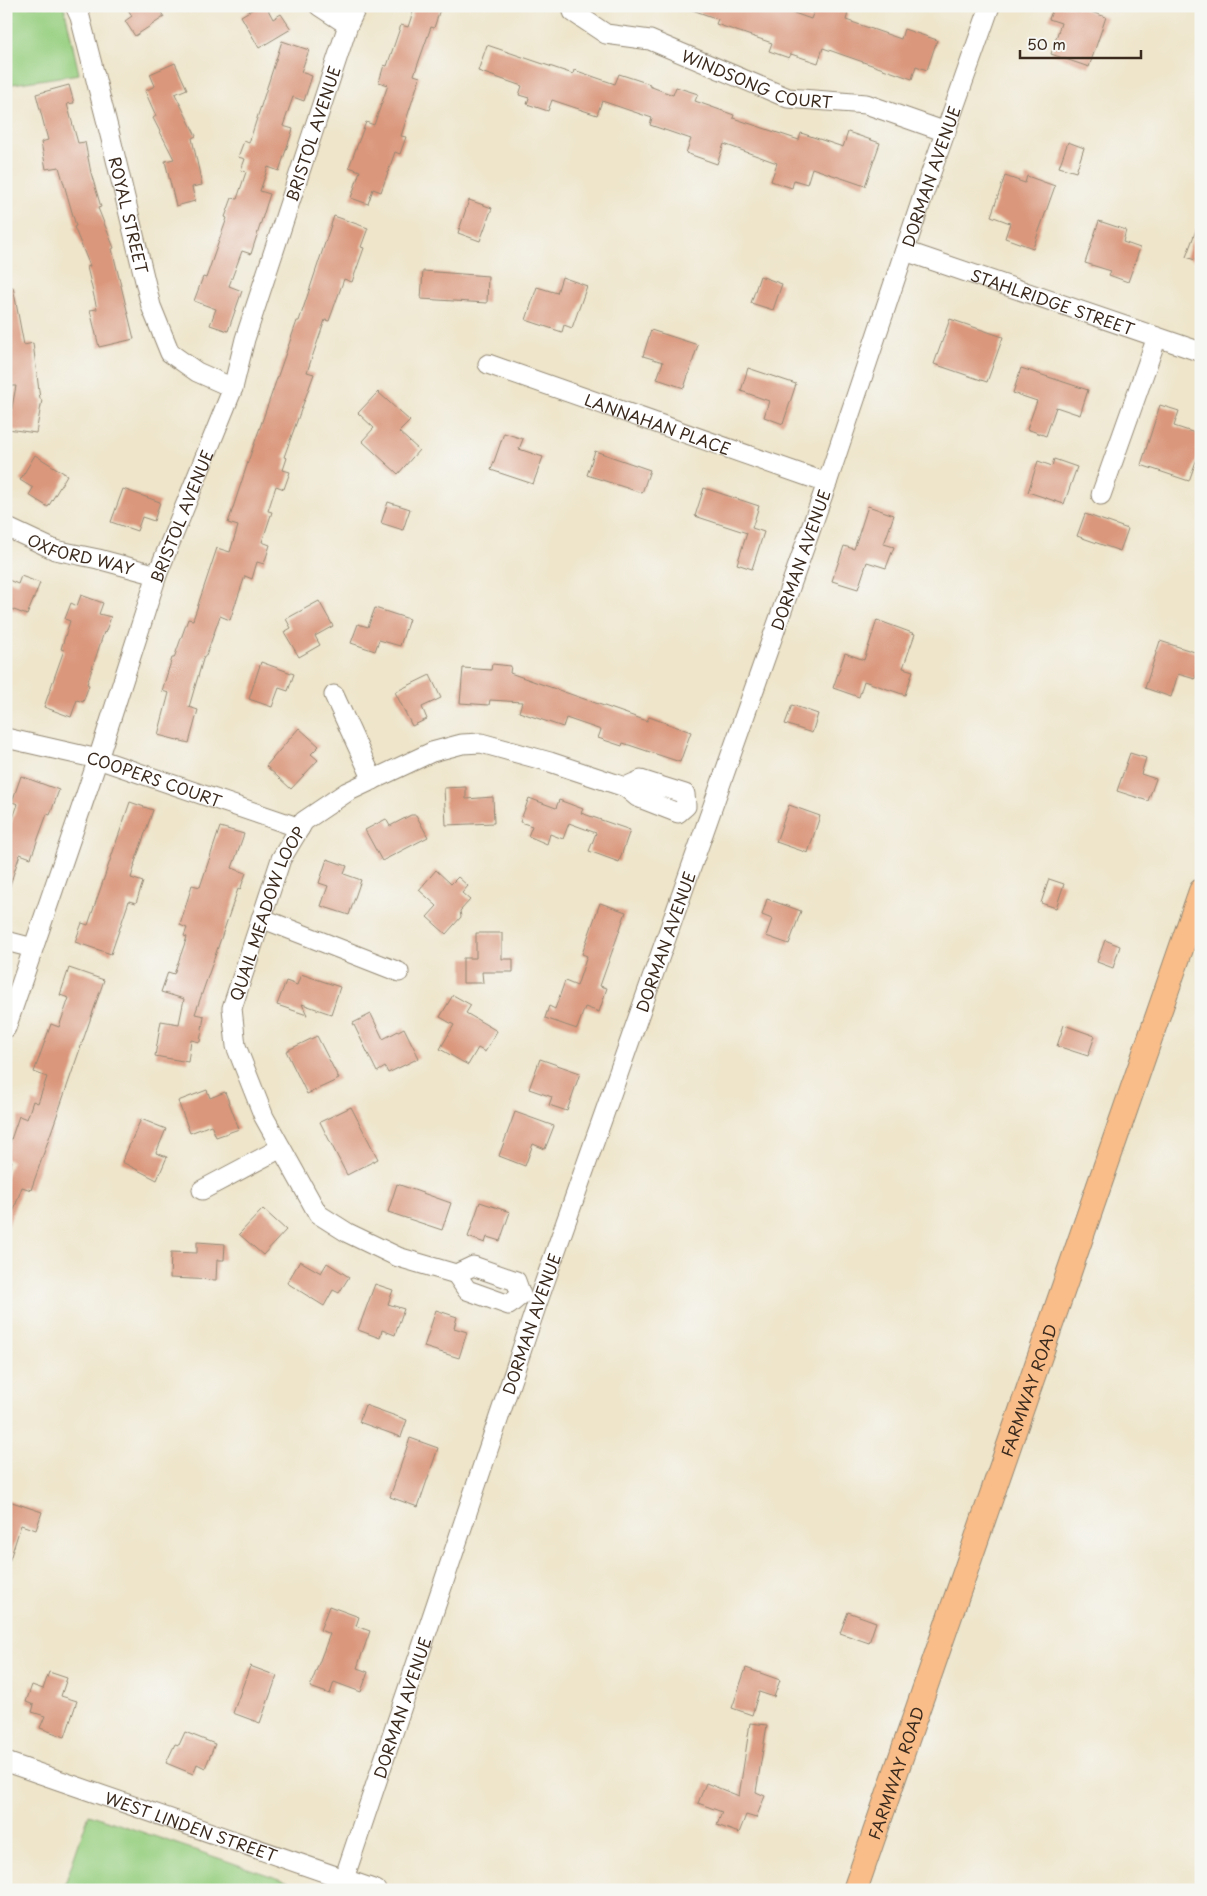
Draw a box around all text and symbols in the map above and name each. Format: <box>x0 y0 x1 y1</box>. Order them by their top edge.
scale bar <box>1020 28 1141 60</box>
text: 50 m <box>1027 32 1066 55</box>
street label: WINDSONG COURT <box>678 43 834 113</box>
street label: BRISTOL AVENUE <box>279 63 346 205</box>
street label: DORMAN AVENUE <box>895 102 966 250</box>
street label: ROYAL STREET <box>104 154 155 276</box>
street label: STAHLRIDGE STREET <box>968 262 1138 340</box>
street label: LANNAHAN PLACE <box>581 387 734 460</box>
street label: BRISTOL AVENUE <box>143 446 219 586</box>
street label: DORMAN AVENUE <box>764 486 836 633</box>
street label: OXFORD WAY <box>24 527 137 580</box>
street label: COOPERS COURT <box>85 745 225 812</box>
street label: QUAIL MEADOW LOOP <box>223 821 310 1004</box>
street label: DORMAN AVENUE <box>629 868 701 1015</box>
street label: DORMAN AVENUE <box>496 1250 566 1397</box>
street label: FARMWAY ROAD <box>994 1320 1062 1460</box>
street label: DORMAN AVENUE <box>367 1634 436 1781</box>
street label: FARMWAY ROAD <box>861 1703 930 1843</box>
street label: WEST LINDEN STREET <box>102 1785 281 1867</box>

